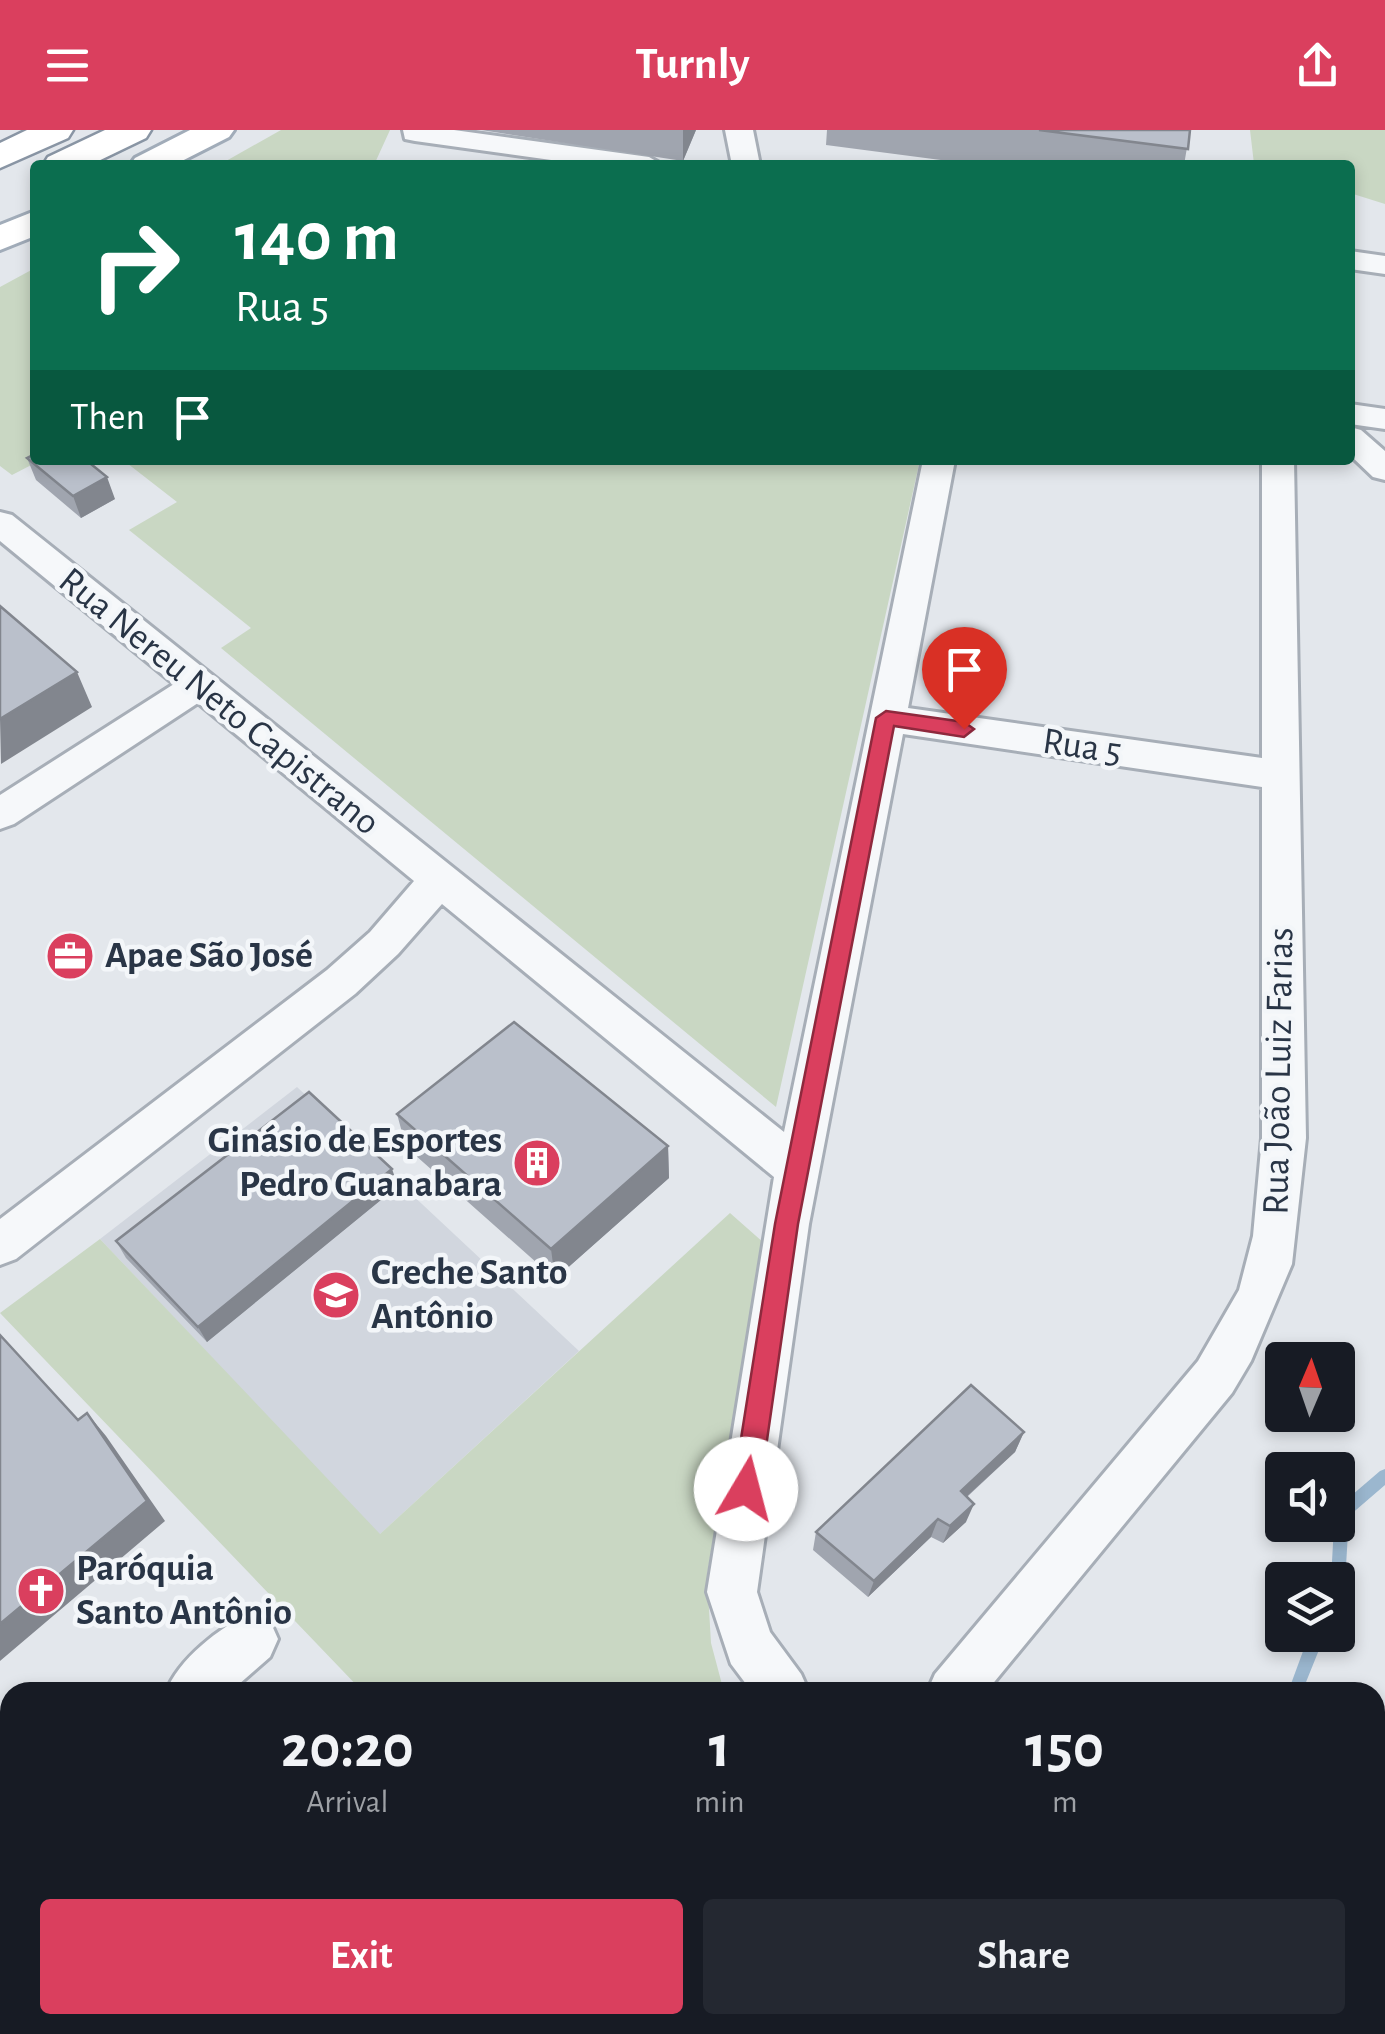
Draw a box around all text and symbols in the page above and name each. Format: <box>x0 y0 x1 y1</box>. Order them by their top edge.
icon: menu <box>40 38 95 93</box>
icon: share <box>1290 38 1345 93</box>
text: Turnly <box>635 42 750 87</box>
icon: right <box>70 200 200 330</box>
text: 140 m <box>235 203 399 273</box>
text: Rua 5 <box>235 285 329 330</box>
icon: arrive <box>165 390 220 445</box>
text: Then <box>70 399 145 437</box>
street label: Rua Nereu Neto Capistrano <box>52 561 386 843</box>
pin <box>922 627 1007 730</box>
icon: arrive <box>937 642 992 697</box>
street label: Rua 5 <box>1040 723 1124 771</box>
street label: Rua João Luiz Farias <box>1257 927 1301 1215</box>
office icon: Apae São José <box>44 930 96 982</box>
place label: Apae São José <box>105 937 313 975</box>
place label: Ginásio de Esportes Pedro Guanabara <box>208 1122 502 1204</box>
building icon: Ginásio de Esportes Pedro Guanabara <box>511 1137 563 1189</box>
place label: Creche Santo Antônio <box>371 1254 567 1336</box>
school or university icon: Creche Santo Antônio <box>310 1269 362 1321</box>
north arrow <box>1265 1342 1355 1432</box>
map controls <box>1265 1342 1355 1652</box>
position arrow <box>694 1437 798 1541</box>
button: sound <box>1265 1452 1355 1542</box>
place label: Paróquia Santo Antônio <box>76 1550 292 1632</box>
button: layers <box>1265 1562 1355 1652</box>
church icon: Paróquia Santo Antônio <box>15 1565 67 1617</box>
text: 20:20 <box>281 1718 414 1778</box>
text: 1 <box>709 1718 730 1778</box>
text: 150 <box>1025 1718 1104 1778</box>
text: Arrival <box>306 1786 388 1818</box>
text: min <box>695 1786 744 1818</box>
text: m <box>1052 1786 1078 1818</box>
button: Exit <box>40 1899 683 2014</box>
button: Share <box>703 1899 1345 2014</box>

